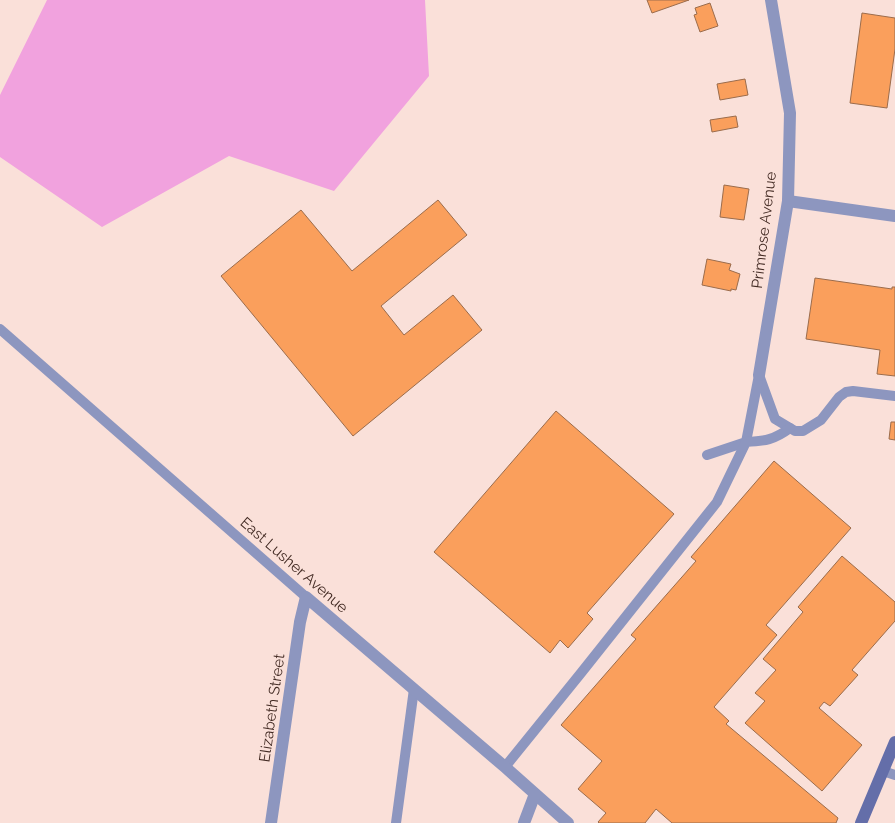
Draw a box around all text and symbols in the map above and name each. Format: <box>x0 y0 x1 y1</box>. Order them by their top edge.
street label: Primrose Avenue <box>748 170 780 289</box>
street label: East Lusher Avenue <box>237 513 352 617</box>
street label: Elizabeth Street <box>255 653 289 763</box>

